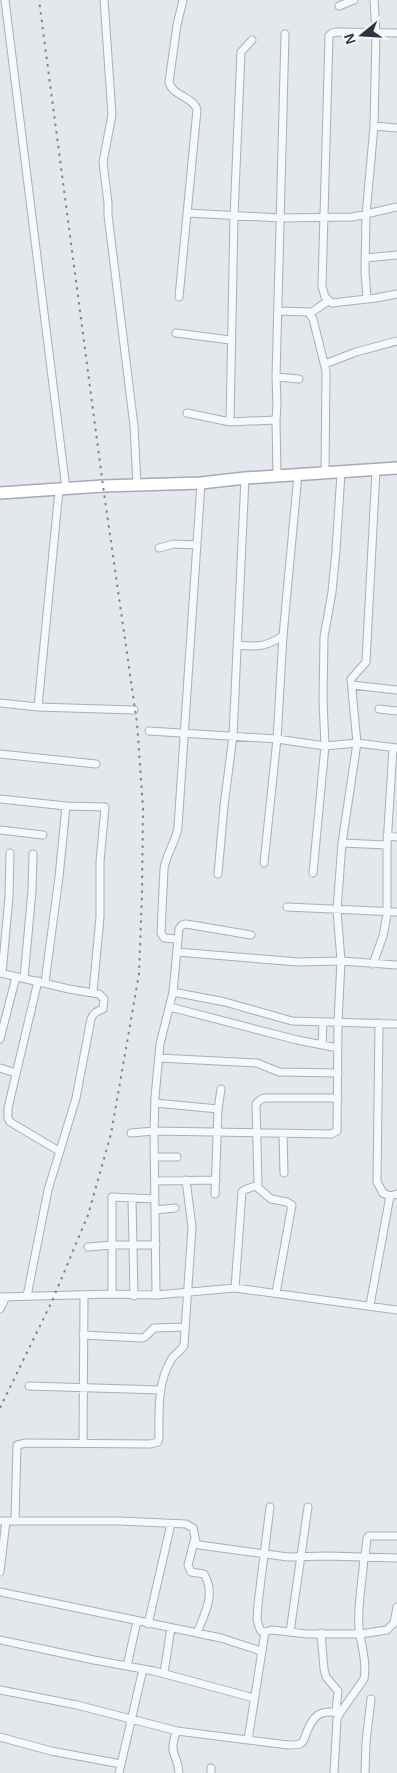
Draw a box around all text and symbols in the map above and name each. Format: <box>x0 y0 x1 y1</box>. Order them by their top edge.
north arrow <box>337 10 387 60</box>
text: N <box>340 32 359 46</box>

